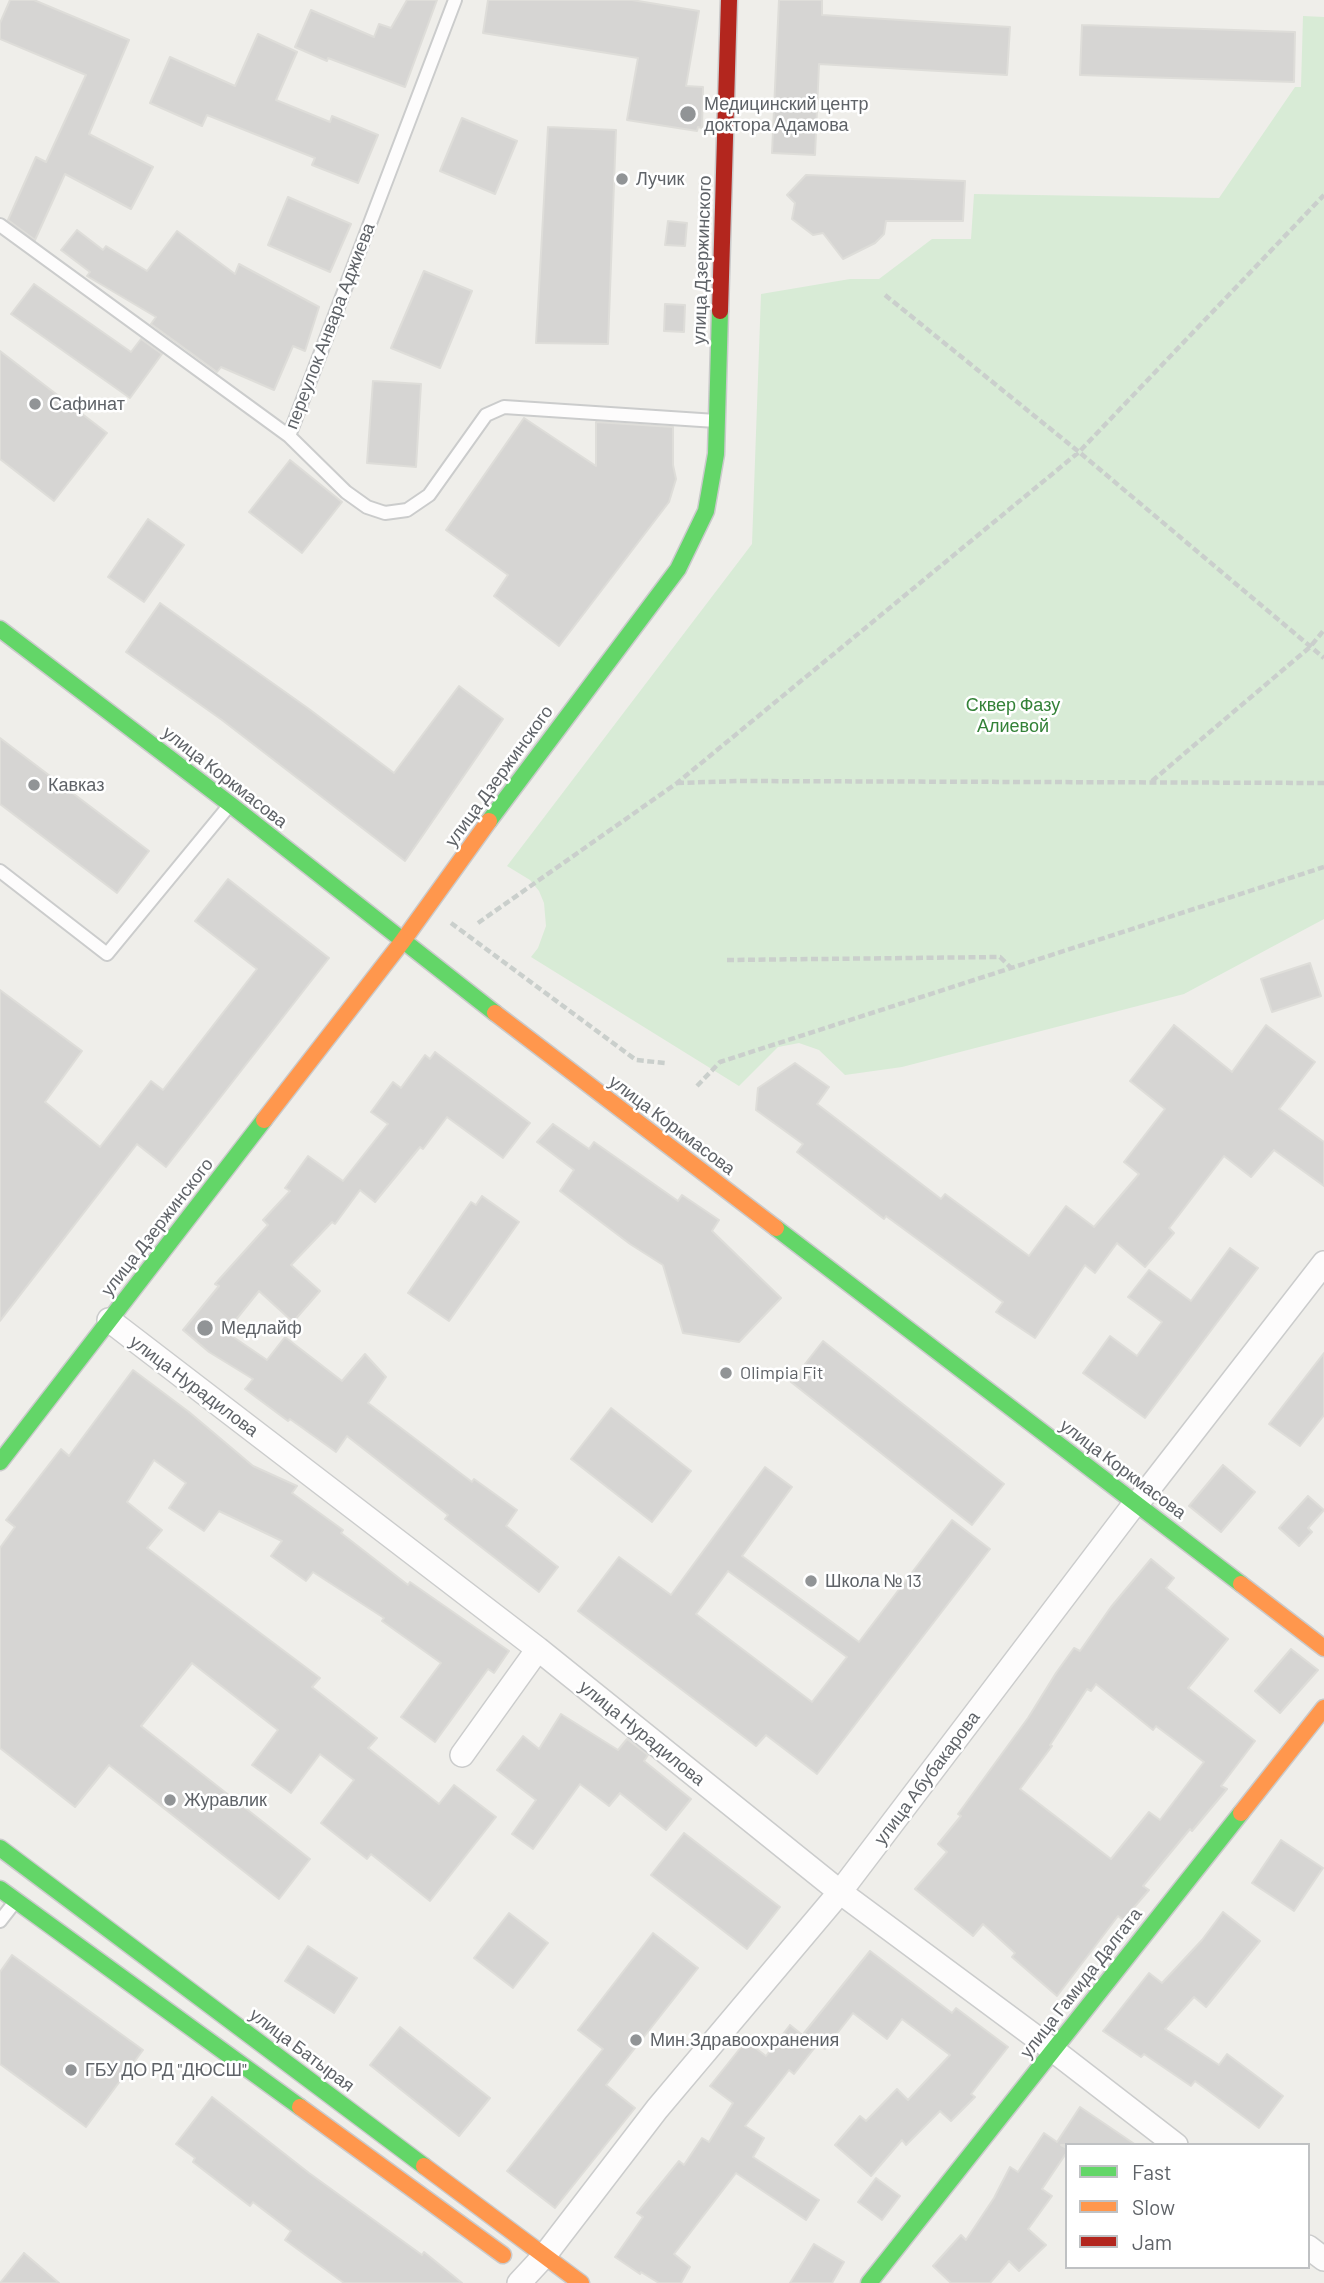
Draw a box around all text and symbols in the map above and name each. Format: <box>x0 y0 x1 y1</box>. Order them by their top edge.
place label: Медицинский центр доктора Адамова <box>704 93 869 136</box>
marker: Медицинский центр доктора Адамова <box>678 104 698 124</box>
place label: Лучик <box>636 168 684 190</box>
marker: Лучик <box>614 171 630 187</box>
street label: улица Дзержинского <box>688 175 716 345</box>
street label: переулок Анвара Аджиева <box>281 220 379 432</box>
place label: Сафинат <box>49 393 125 415</box>
marker: Сафинат <box>27 396 43 412</box>
park label: Сквер Фазу Алиевой <box>966 694 1060 736</box>
street label: улица Дзержинского <box>441 701 557 851</box>
street label: улица Коркмасова <box>158 722 292 832</box>
place label: Кавказ <box>48 774 104 796</box>
marker: Кавказ <box>26 777 42 793</box>
street label: улица Коркмасова <box>605 1071 739 1179</box>
street label: улица Дзержинского <box>96 1154 218 1300</box>
place label: Медлайф <box>221 1317 302 1339</box>
marker: Медлайф <box>195 1318 215 1338</box>
street label: улица Нурадилова <box>125 1331 263 1441</box>
place label: Olimpia Fit <box>740 1362 824 1384</box>
marker: Olimpia Fit <box>718 1365 734 1381</box>
street label: улица Коркмасова <box>1056 1415 1190 1523</box>
place label: Школа № 13 <box>825 1570 922 1592</box>
marker: Школа № 13 <box>803 1573 819 1589</box>
street label: улица Нурадилова <box>575 1676 709 1790</box>
street label: улица Абубакарова <box>870 1707 984 1849</box>
place label: Журавлик <box>184 1789 267 1811</box>
marker: Журавлик <box>162 1792 178 1808</box>
street label: улица Гамида Далгата <box>1016 1903 1146 2063</box>
street label: улица Батырая <box>245 2004 359 2096</box>
place label: Мин.Здравоохранения <box>650 2029 839 2051</box>
marker: Мин.Здравоохранения <box>628 2032 644 2048</box>
place label: ГБУ ДО РД "ДЮСШ" <box>85 2059 247 2081</box>
marker: ГБУ ДО РД "ДЮСШ" <box>63 2062 79 2078</box>
legend <box>1065 2143 1310 2269</box>
text: Fast <box>1132 2159 1172 2184</box>
text: Slow <box>1132 2194 1175 2219</box>
text: Jam <box>1132 2229 1172 2254</box>

